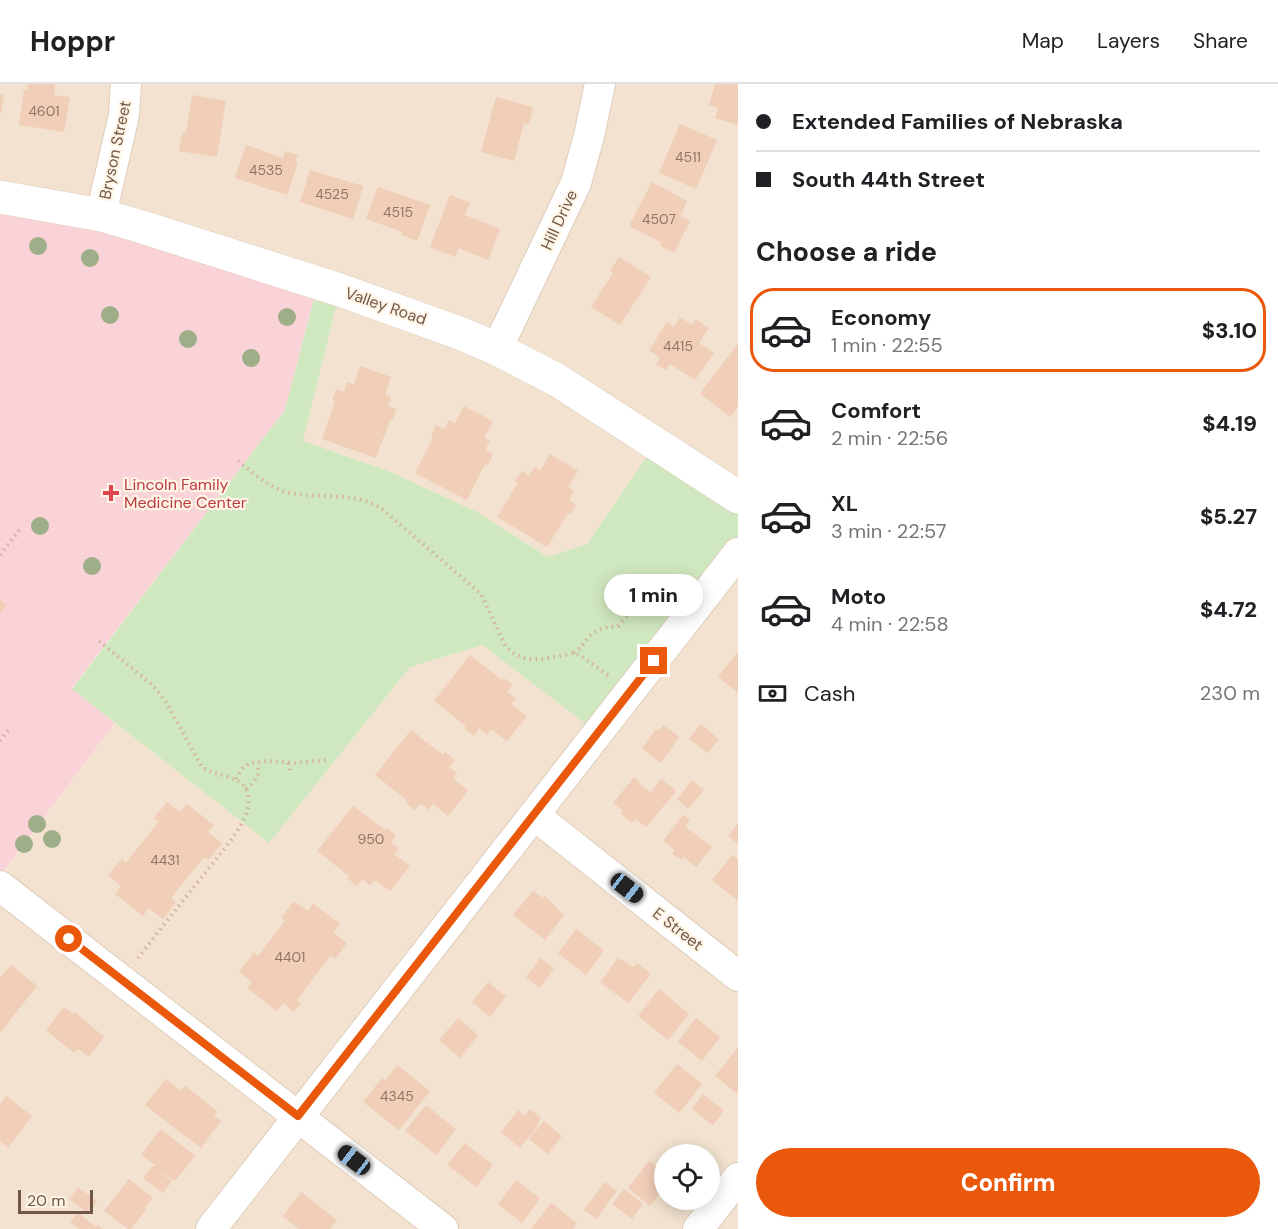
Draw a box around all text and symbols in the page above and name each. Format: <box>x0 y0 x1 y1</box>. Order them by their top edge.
text: Hoppr <box>30 23 115 60</box>
text: Map <box>1022 27 1064 55</box>
text: Layers <box>1097 27 1160 55</box>
text: Share <box>1193 27 1248 55</box>
street label: Bryson Street <box>94 99 136 201</box>
house number: 4601 <box>28 102 60 120</box>
text: Extended Families of Nebraska <box>792 107 1123 136</box>
house number: 4511 <box>675 148 701 166</box>
house number: 4535 <box>249 161 283 179</box>
text: South 44th Street <box>792 165 985 194</box>
house number: 4525 <box>315 185 349 203</box>
street label: Hill Drive <box>536 187 582 253</box>
house number: 4515 <box>383 203 413 221</box>
house number: 4507 <box>642 210 676 228</box>
text: Choose a ride <box>756 234 937 269</box>
street label: Valley Road <box>342 282 430 330</box>
icon: car <box>759 303 813 357</box>
text: Economy <box>831 303 931 332</box>
text: $3.10 <box>1202 316 1257 345</box>
text: 1 min · 22:55 <box>831 332 943 358</box>
house number: 4415 <box>663 337 693 355</box>
icon: car <box>759 396 813 450</box>
text: Comfort <box>831 396 921 425</box>
text: $4.19 <box>1202 409 1257 438</box>
text: 2 min · 22:56 <box>831 425 948 451</box>
place label: Lincoln Family Medicine Center <box>124 474 247 513</box>
marker: Lincoln Family Medicine Center <box>102 484 120 502</box>
icon: car <box>759 489 813 543</box>
text: XL <box>831 489 858 518</box>
text: $5.27 <box>1200 502 1257 531</box>
text: 3 min · 22:57 <box>831 518 946 544</box>
callout: 1 min <box>604 574 704 616</box>
text: 1 min <box>629 582 678 608</box>
icon: car <box>759 582 813 636</box>
text: Moto <box>831 582 886 611</box>
text: $4.72 <box>1200 595 1257 624</box>
text: 4 min · 22:58 <box>831 611 949 637</box>
route end <box>640 647 667 674</box>
icon: cash <box>756 677 789 710</box>
text: Cash <box>804 679 855 708</box>
text: 230 m <box>1200 680 1260 706</box>
house number: 950 <box>358 830 384 848</box>
house number: 4431 <box>150 851 180 869</box>
car <box>607 870 647 906</box>
street label: E Street <box>648 903 708 955</box>
route start <box>55 925 82 952</box>
house number: 4401 <box>275 948 305 966</box>
house number: 4345 <box>380 1087 414 1105</box>
car <box>334 1142 374 1178</box>
map controls <box>654 1144 720 1210</box>
button: locate <box>654 1144 720 1210</box>
button: Confirm <box>756 1148 1260 1217</box>
scale bar <box>18 1187 93 1214</box>
text: 20 m <box>27 1190 66 1211</box>

